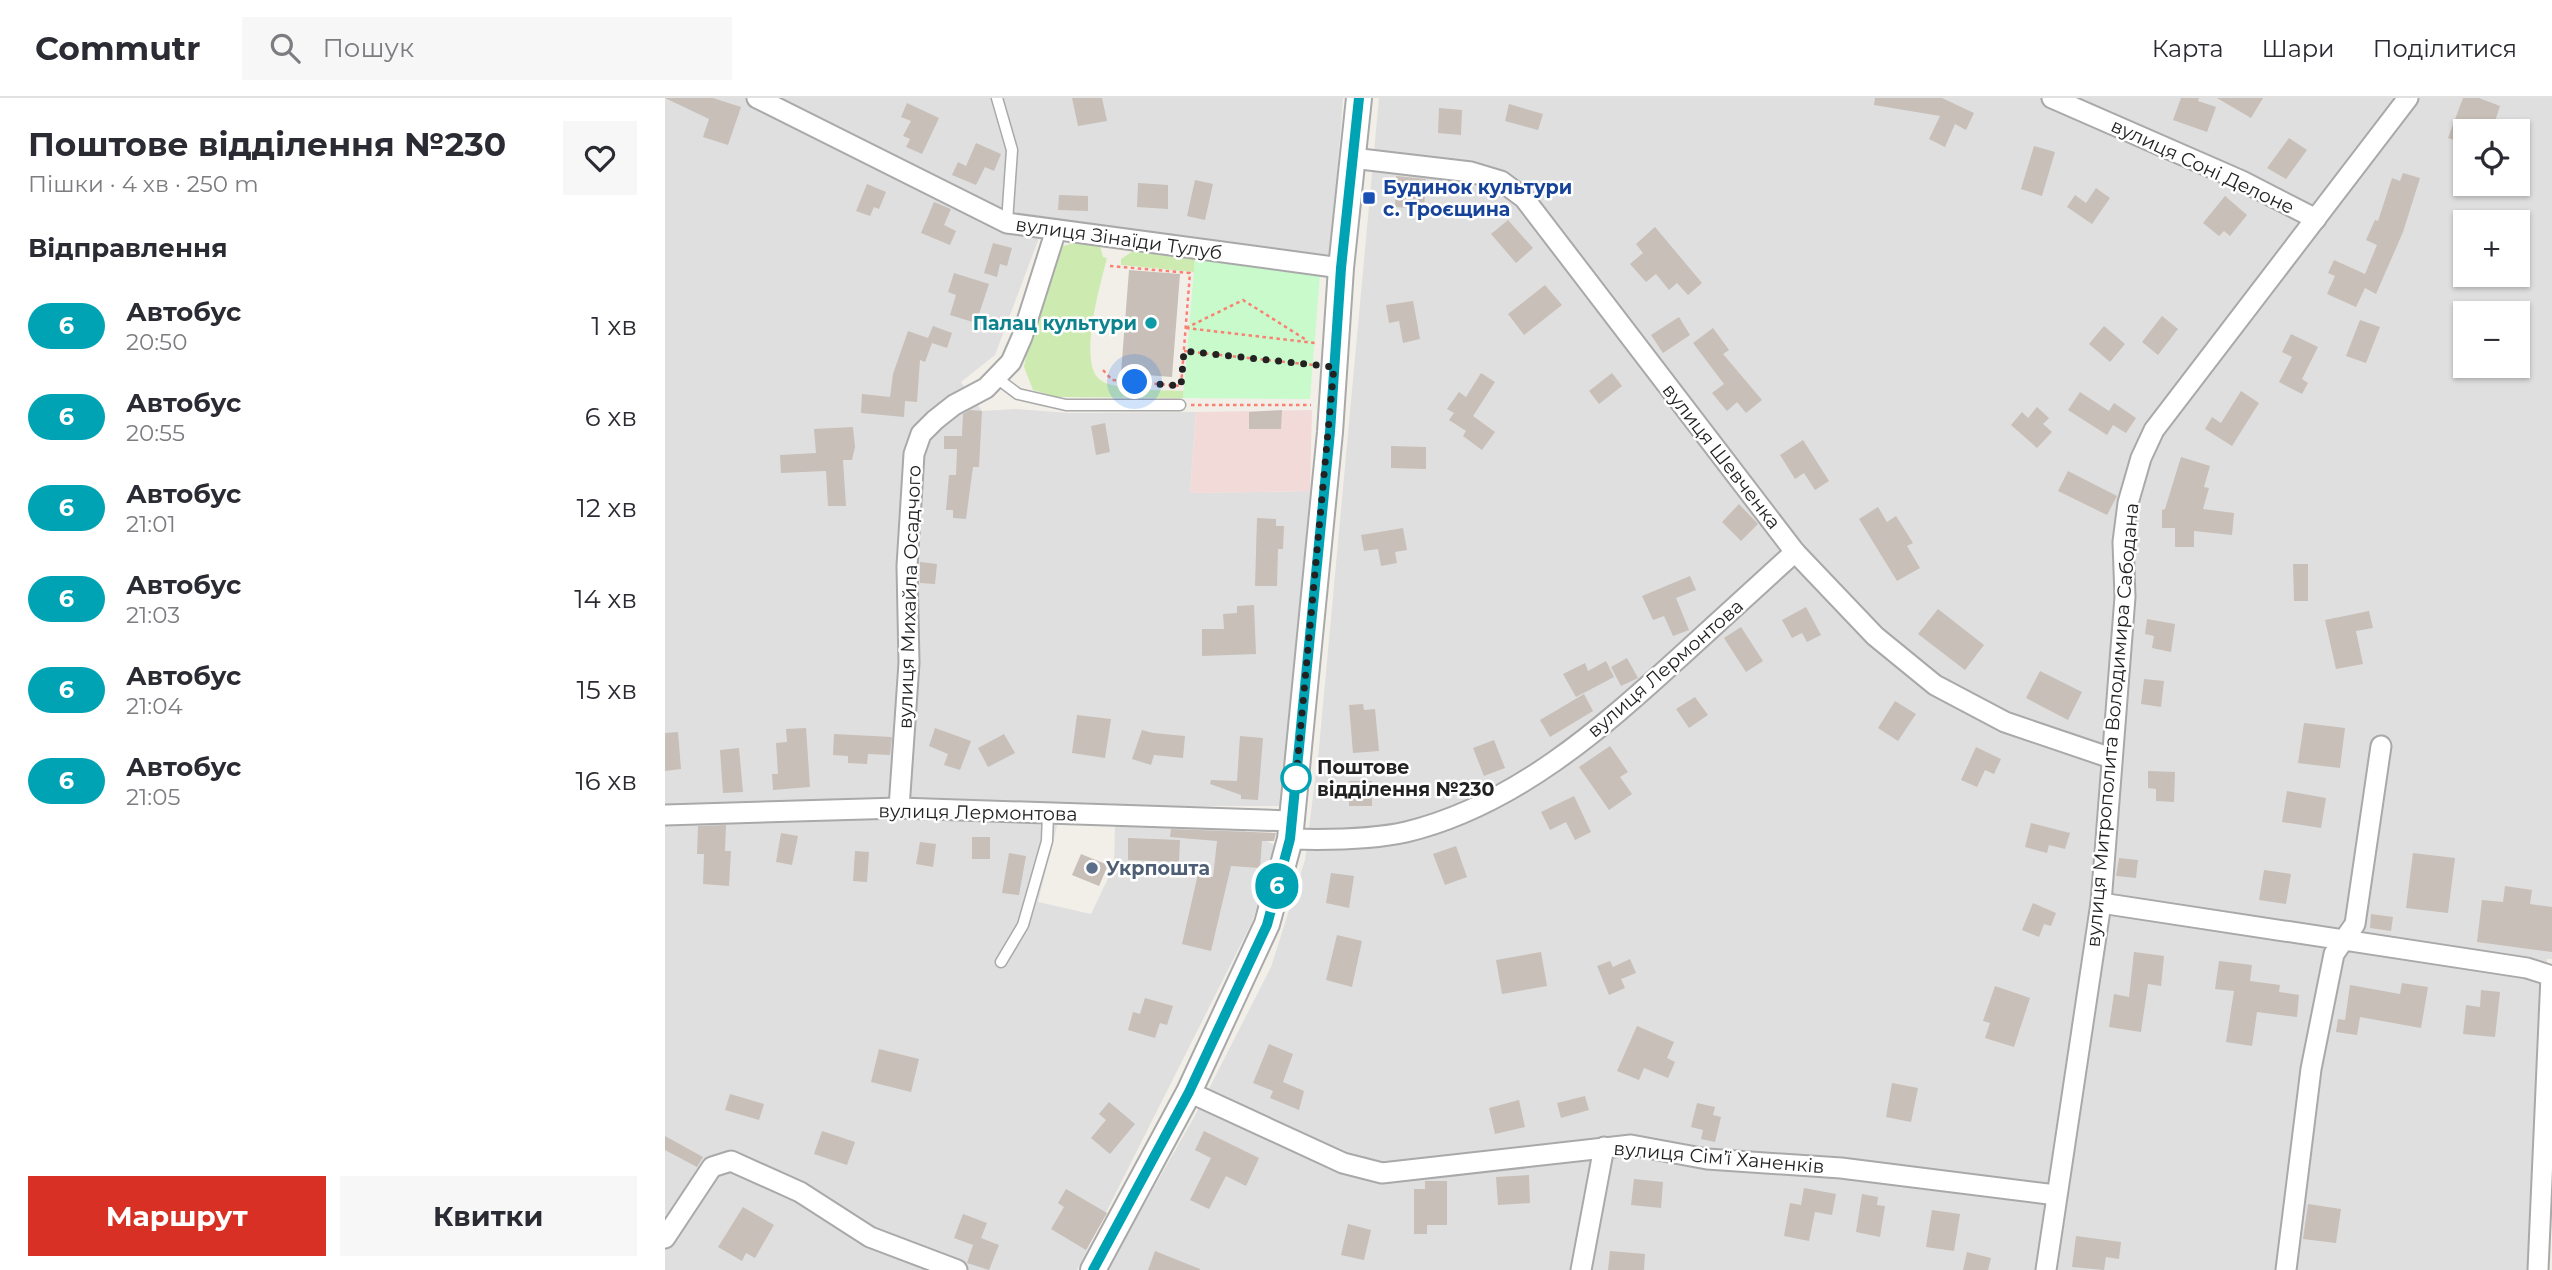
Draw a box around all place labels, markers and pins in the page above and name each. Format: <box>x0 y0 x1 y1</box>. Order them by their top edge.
place label: Будинок культури с. Троєщина <box>1383 176 1572 221</box>
marker: Будинок культури с. Троєщина <box>1361 190 1377 206</box>
place label: Палац культури <box>973 312 1137 335</box>
marker: Палац культури <box>1143 315 1159 331</box>
place label: Поштове відділення №230 <box>1317 756 1495 801</box>
marker: Поштове відділення №230 <box>1281 763 1311 793</box>
place label: Укрпошта <box>1106 857 1210 880</box>
marker: Укрпошта <box>1084 860 1100 876</box>

